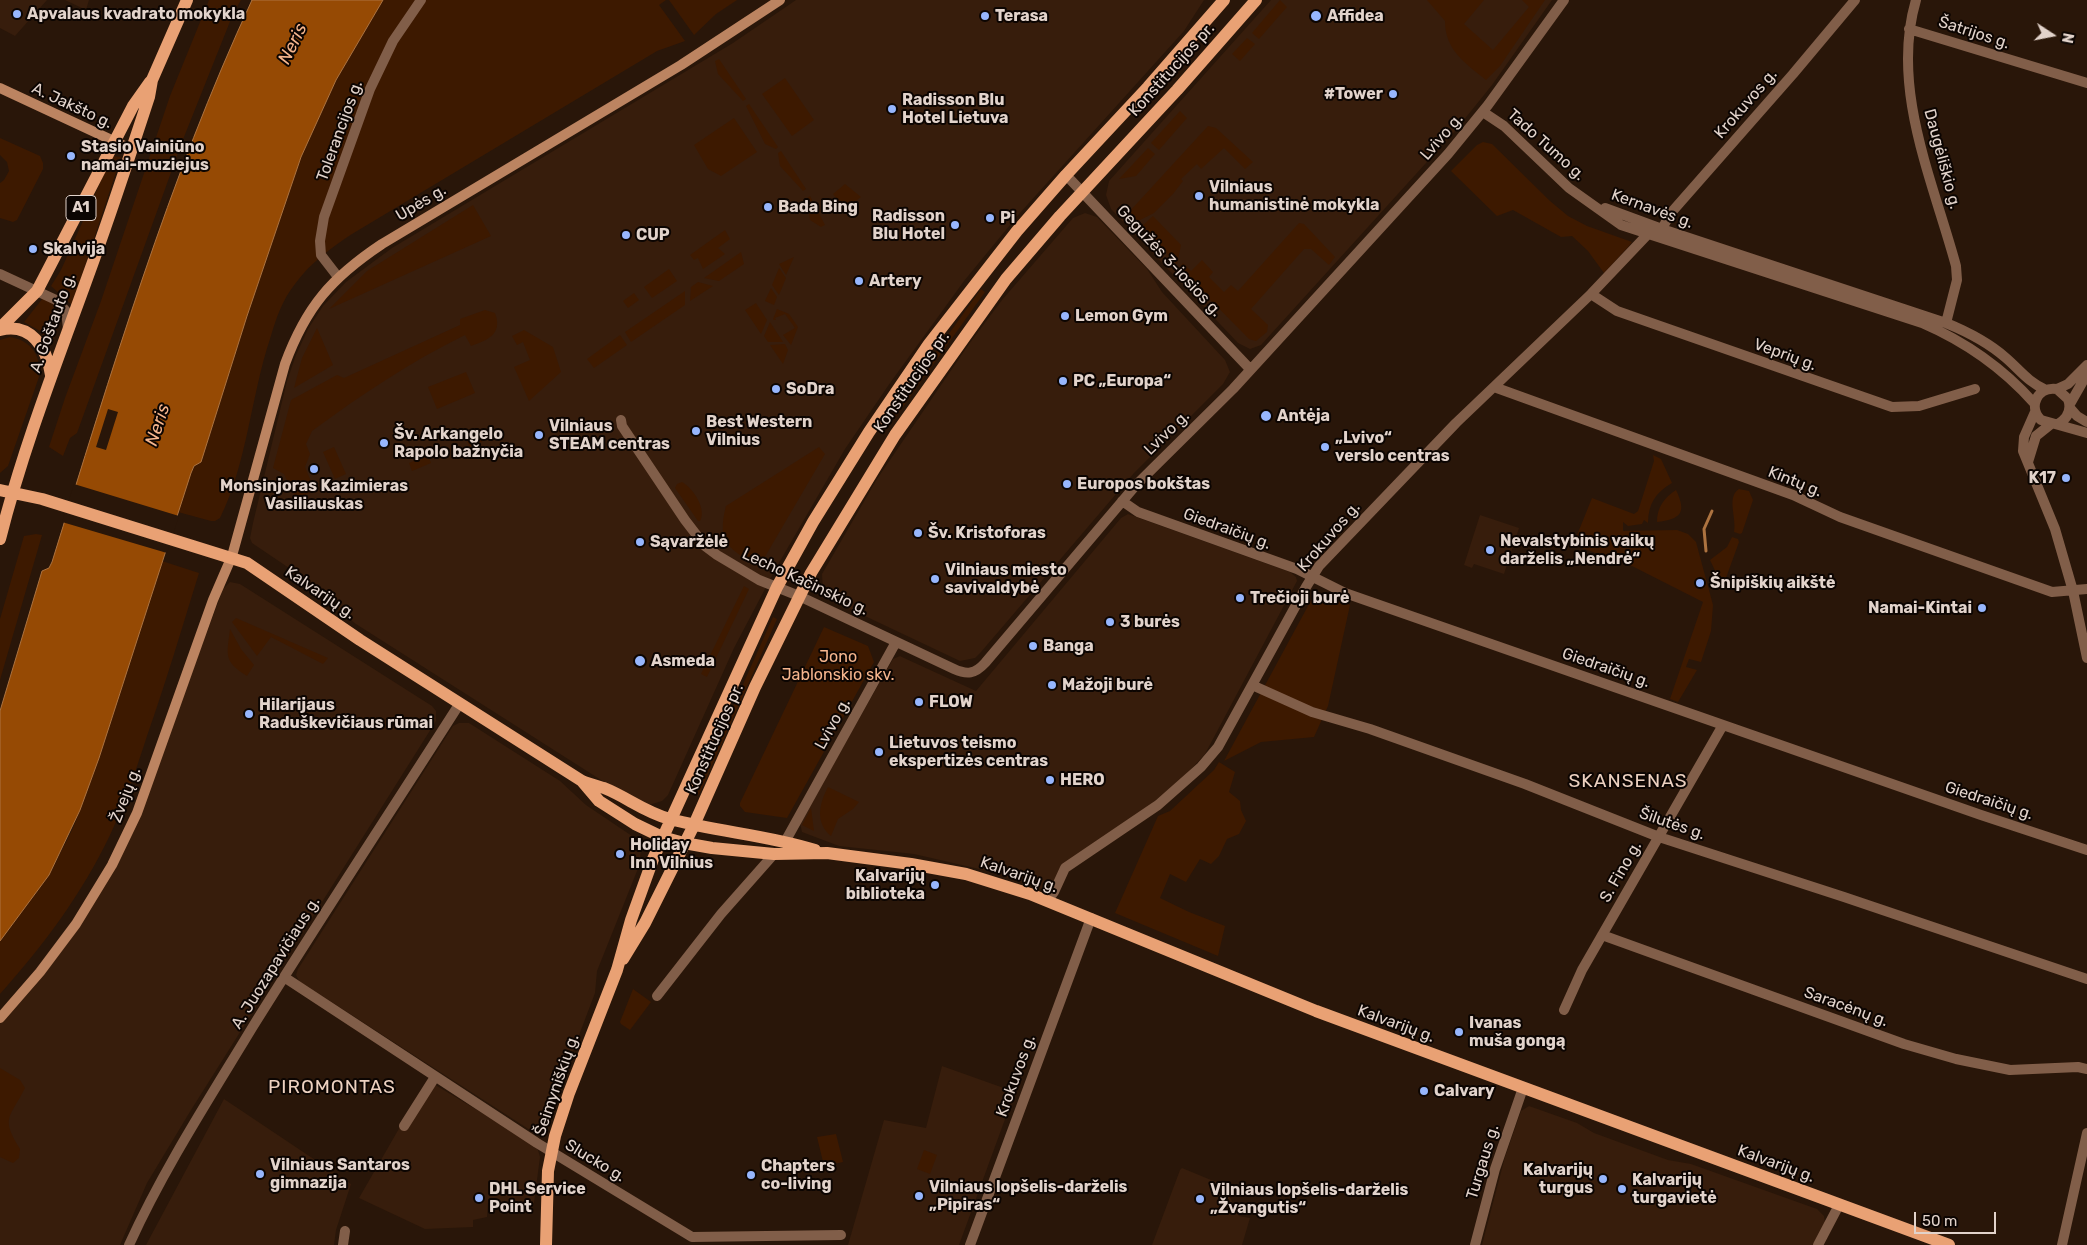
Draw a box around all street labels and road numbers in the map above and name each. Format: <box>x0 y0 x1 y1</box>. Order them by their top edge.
street label: Šatrijos g. <box>1936 12 2012 54</box>
street label: Konstitucijos pr. <box>1125 19 1219 121</box>
street label: Krokuvos g. <box>1711 65 1781 143</box>
street label: Tolerancijos g. <box>313 78 367 184</box>
street label: A. Jakšto g. <box>29 79 115 133</box>
street label: Tado Tumo g. <box>1503 105 1589 185</box>
street label: Daugėliškio g. <box>1919 107 1965 211</box>
street label: Lvivo g. <box>1417 110 1467 164</box>
street label: Upės g. <box>392 181 450 225</box>
street label: Kernavės g. <box>1608 185 1696 233</box>
road number: A1 <box>66 196 96 220</box>
street label: Gegužės 3-iosios g. <box>1112 201 1226 321</box>
street label: A. Goštauto g. <box>26 271 80 375</box>
street label: Konstitucijos pr. <box>870 328 954 436</box>
street label: Veprių g. <box>1751 335 1819 375</box>
street label: Lvivo g. <box>1140 407 1194 459</box>
street label: Kintų g. <box>1765 463 1825 501</box>
street label: Krokuvos g. <box>1294 498 1364 576</box>
street label: Giedraičių g. <box>1181 504 1273 554</box>
street label: Lecho Kačinskio g. <box>739 544 871 620</box>
street label: Kalvarijų g. <box>281 562 359 624</box>
street label: Giedraičių g. <box>1560 644 1652 692</box>
street label: Konstitucijos pr. <box>682 681 748 797</box>
street label: Lvivo g. <box>811 695 855 753</box>
street label: Žvejų g. <box>107 765 145 825</box>
street label: Giedraičių g. <box>1942 778 2036 824</box>
street label: Šilutės g. <box>1637 804 1707 844</box>
street label: S. Fino g. <box>1596 838 1646 906</box>
street label: Kalvarijų g. <box>978 853 1060 897</box>
street label: A. Juozapavičiaus g. <box>228 893 324 1033</box>
street label: Saracėnų g. <box>1801 983 1891 1031</box>
street label: Kalvarijų g. <box>1355 1001 1437 1047</box>
street label: Šeimyniškių g. <box>531 1031 583 1139</box>
street label: Krokuvos g. <box>992 1032 1040 1120</box>
street label: Turgaus g. <box>1463 1122 1503 1202</box>
street label: Slucko g. <box>561 1136 629 1186</box>
street label: Kalvarijų g. <box>1735 1141 1817 1187</box>

